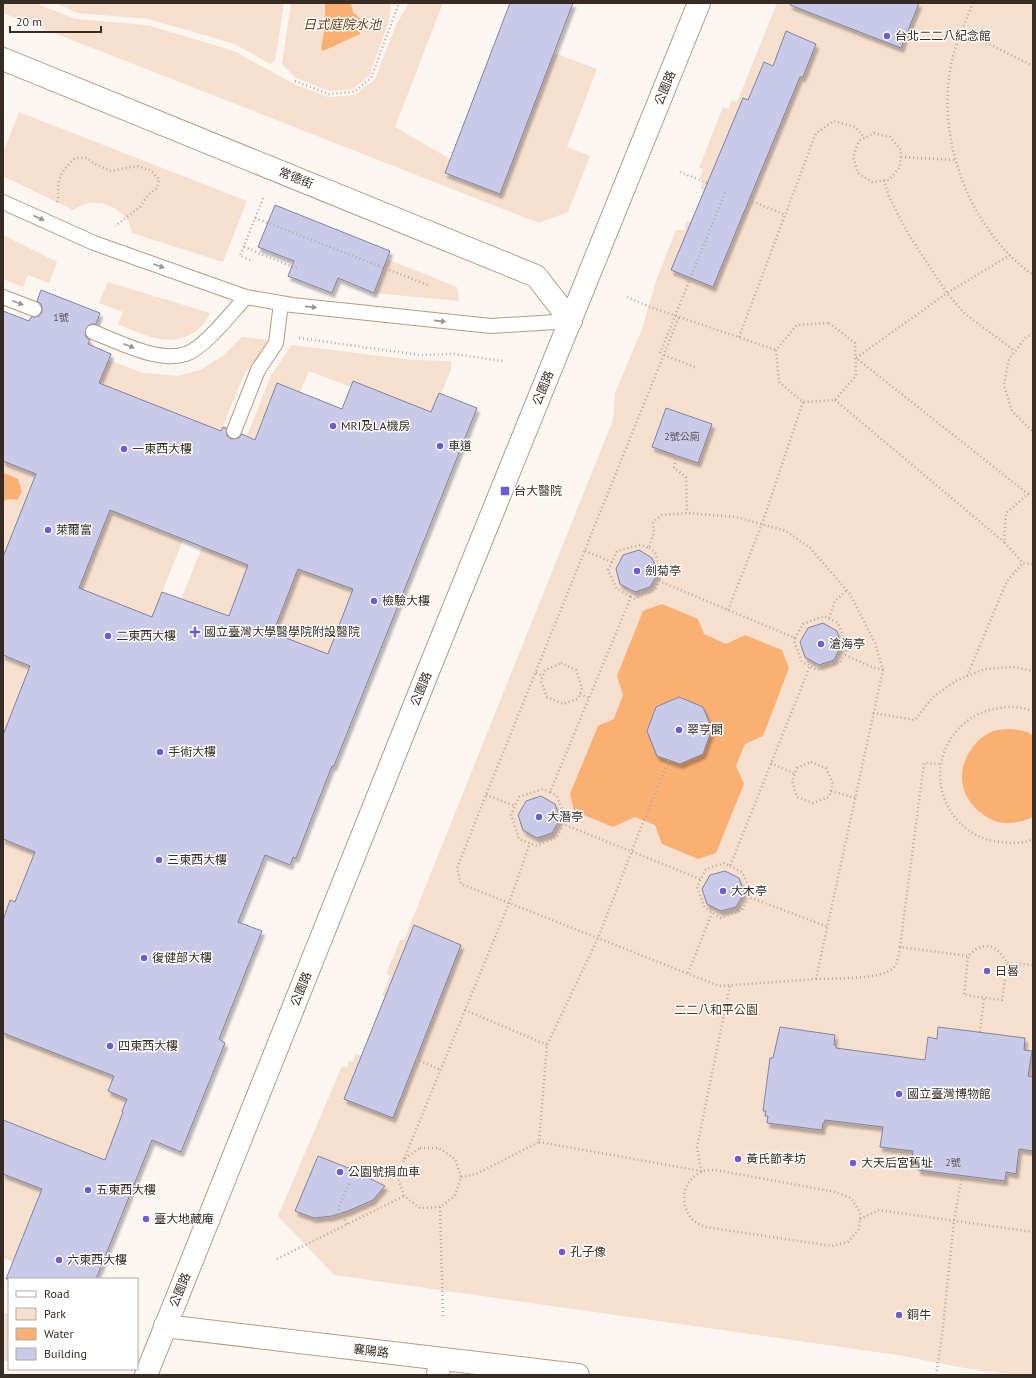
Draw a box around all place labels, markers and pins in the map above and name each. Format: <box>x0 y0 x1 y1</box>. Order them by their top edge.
place label: 台北二二八紀念館 <box>895 28 991 43</box>
marker: 台北二二八紀念館 <box>882 31 892 41</box>
place label: MRI及LA機房 <box>341 418 410 433</box>
marker: MRI及LA機房 <box>328 421 338 431</box>
place label: 車道 <box>448 438 472 453</box>
place label: 一東西大樓 <box>132 441 192 456</box>
marker: 車道 <box>435 441 445 451</box>
marker: 一東西大樓 <box>119 444 129 454</box>
place label: 台大醫院 <box>514 483 562 498</box>
marker: 台大醫院 <box>499 485 511 497</box>
place label: 萊爾富 <box>56 522 92 537</box>
marker: 萊爾富 <box>43 525 53 535</box>
place label: 劍菊亭 <box>645 563 681 578</box>
marker: 劍菊亭 <box>632 566 642 576</box>
place label: 檢驗大樓 <box>382 593 430 608</box>
marker: 檢驗大樓 <box>369 596 379 606</box>
place label: 國立臺灣大學醫學院附設醫院 <box>204 624 360 639</box>
marker: 國立臺灣大學醫學院附設醫院 <box>189 626 201 638</box>
place label: 二東西大樓 <box>116 628 176 643</box>
marker: 二東西大樓 <box>103 631 113 641</box>
place label: 滄海亭 <box>829 636 865 651</box>
marker: 滄海亭 <box>816 639 826 649</box>
place label: 翠亨閣 <box>687 722 723 737</box>
marker: 翠亨閣 <box>674 725 684 735</box>
place label: 手術大樓 <box>168 744 216 759</box>
marker: 手術大樓 <box>155 747 165 757</box>
place label: 大潛亭 <box>547 809 583 824</box>
marker: 大潛亭 <box>534 812 544 822</box>
place label: 三東西大樓 <box>167 852 227 867</box>
marker: 三東西大樓 <box>154 855 164 865</box>
place label: 大木亭 <box>731 883 767 898</box>
marker: 大木亭 <box>718 886 728 896</box>
place label: 復健部大樓 <box>152 950 212 965</box>
marker: 復健部大樓 <box>139 953 149 963</box>
place label: 日晷 <box>995 963 1019 978</box>
marker: 日晷 <box>982 966 992 976</box>
place label: 四東西大樓 <box>118 1038 178 1053</box>
marker: 四東西大樓 <box>105 1041 115 1051</box>
place label: 國立臺灣博物館 <box>907 1086 991 1101</box>
marker: 國立臺灣博物館 <box>894 1089 904 1099</box>
place label: 黃氏節孝坊 <box>746 1151 806 1166</box>
marker: 黃氏節孝坊 <box>733 1154 743 1164</box>
place label: 大天后宮舊址 <box>861 1155 933 1170</box>
marker: 大天后宮舊址 <box>848 1158 858 1168</box>
place label: 公園號捐血車 <box>348 1164 420 1179</box>
marker: 公園號捐血車 <box>335 1167 345 1177</box>
place label: 五東西大樓 <box>96 1182 156 1197</box>
marker: 五東西大樓 <box>83 1185 93 1195</box>
place label: 臺大地藏庵 <box>154 1211 214 1226</box>
marker: 臺大地藏庵 <box>141 1214 151 1224</box>
place label: 孔子像 <box>570 1244 606 1259</box>
marker: 孔子像 <box>557 1247 567 1257</box>
place label: 六東西大樓 <box>67 1252 127 1267</box>
marker: 六東西大樓 <box>54 1255 64 1265</box>
place label: 銅牛 <box>907 1307 931 1322</box>
marker: 銅牛 <box>894 1310 904 1320</box>

